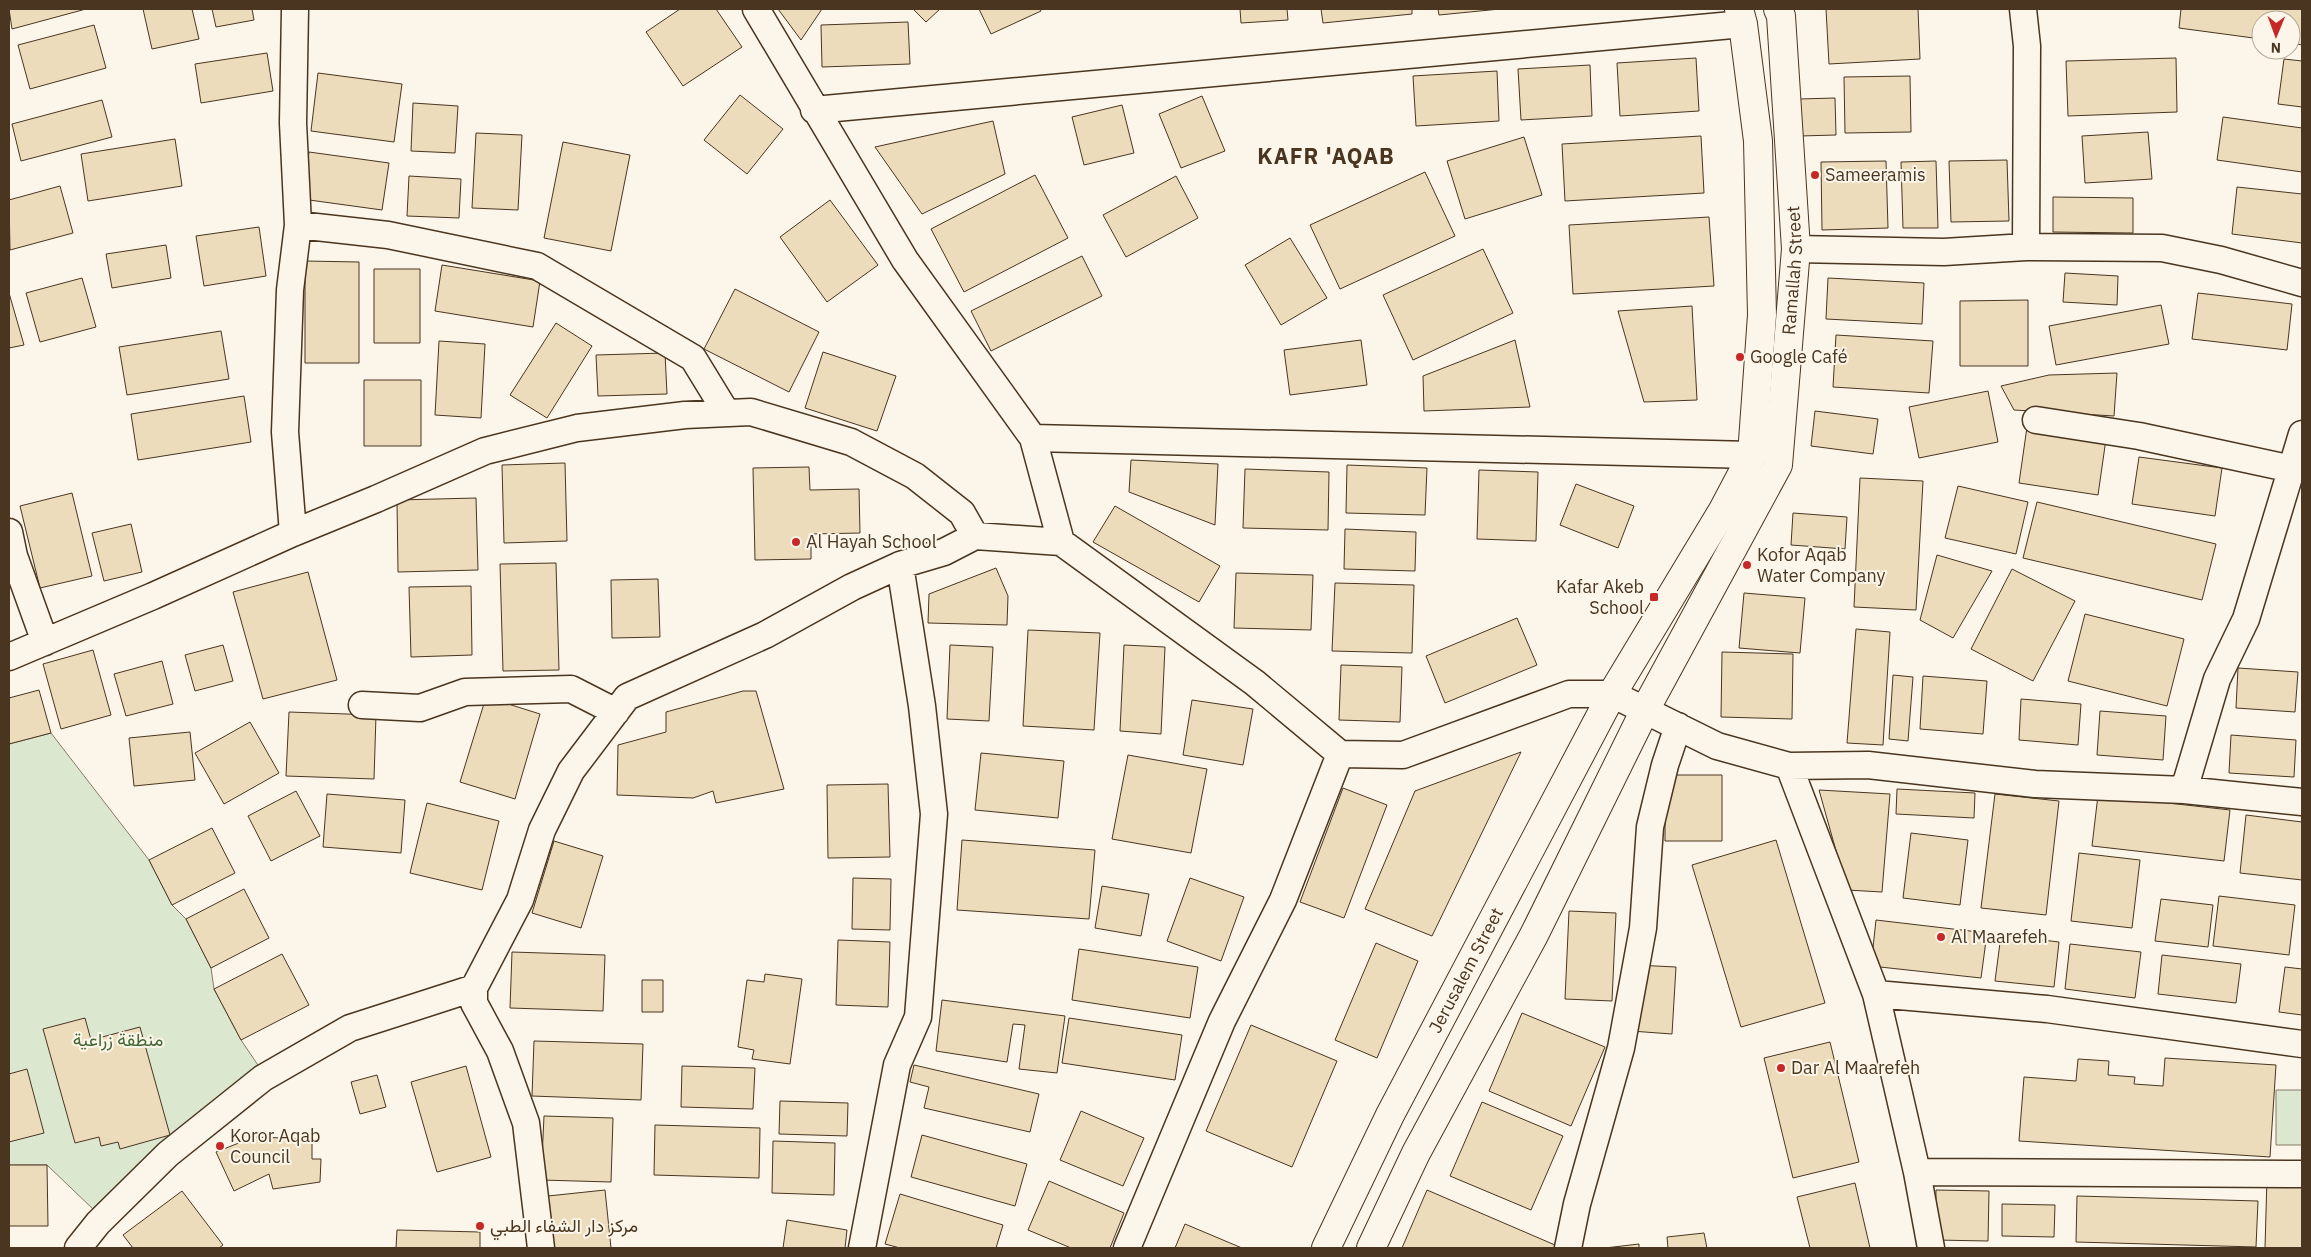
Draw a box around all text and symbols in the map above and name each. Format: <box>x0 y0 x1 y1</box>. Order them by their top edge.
north arrow <box>2251 10 2301 60</box>
text: N <box>2271 39 2281 57</box>
district label: KAFR 'AQAB <box>1257 141 1395 170</box>
place label: Sameeramis <box>1825 163 1926 186</box>
marker: Sameeramis <box>1809 169 1821 181</box>
street label: Ramallah Street <box>1777 205 1807 336</box>
place label: Google Café <box>1750 345 1848 368</box>
marker: Google Café <box>1734 351 1746 363</box>
place label: Al Hayah School <box>806 530 937 553</box>
marker: Al Hayah School <box>790 536 802 548</box>
place label: Kofor Aqab Water Company <box>1757 543 1886 587</box>
marker: Kofor Aqab Water Company <box>1741 559 1753 571</box>
place label: Kafar Akeb School <box>1556 575 1644 619</box>
marker: Kafar Akeb School <box>1648 591 1660 603</box>
street label: Jerusalem Street <box>1423 904 1508 1037</box>
place label: Al Maarefeh <box>1951 925 2048 948</box>
marker: Al Maarefeh <box>1935 931 1947 943</box>
park label: منطقة زراعية <box>73 1028 163 1051</box>
place label: Dar Al Maarefeh <box>1791 1056 1920 1079</box>
marker: Dar Al Maarefeh <box>1775 1062 1787 1074</box>
place label: Koror Aqab Council <box>230 1124 321 1168</box>
marker: Koror Aqab Council <box>214 1140 226 1152</box>
place label: مركز دار الشفاء الطبي <box>490 1214 638 1241</box>
marker: مركز دار الشفاء الطبي <box>474 1220 486 1232</box>

